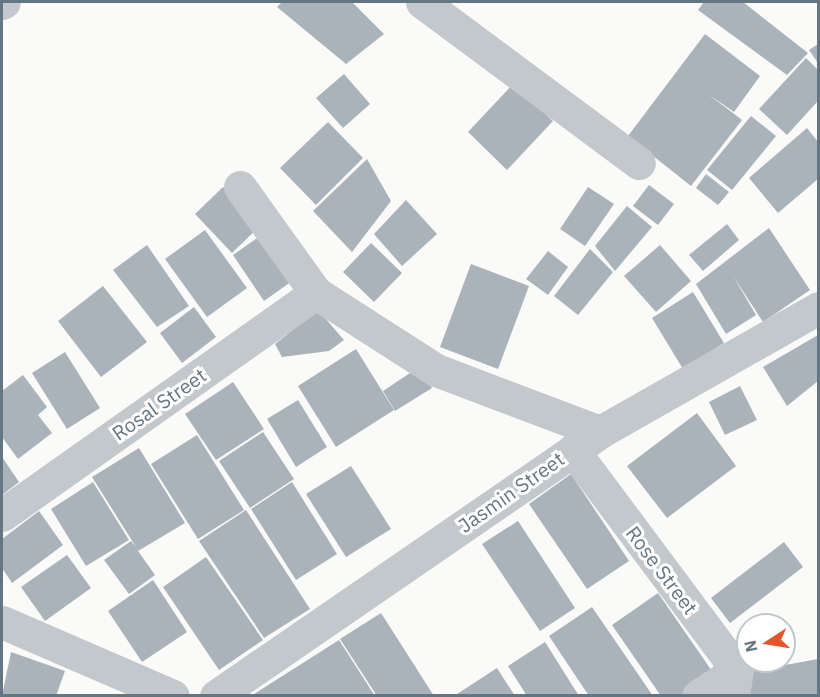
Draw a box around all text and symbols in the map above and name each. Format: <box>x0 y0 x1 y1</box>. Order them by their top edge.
street label: Rosal Street <box>107 363 211 445</box>
street label: Jasmin Street <box>453 447 569 537</box>
street label: Rose Street <box>621 521 703 619</box>
north arrow <box>736 613 796 673</box>
text: N <box>739 639 761 654</box>

